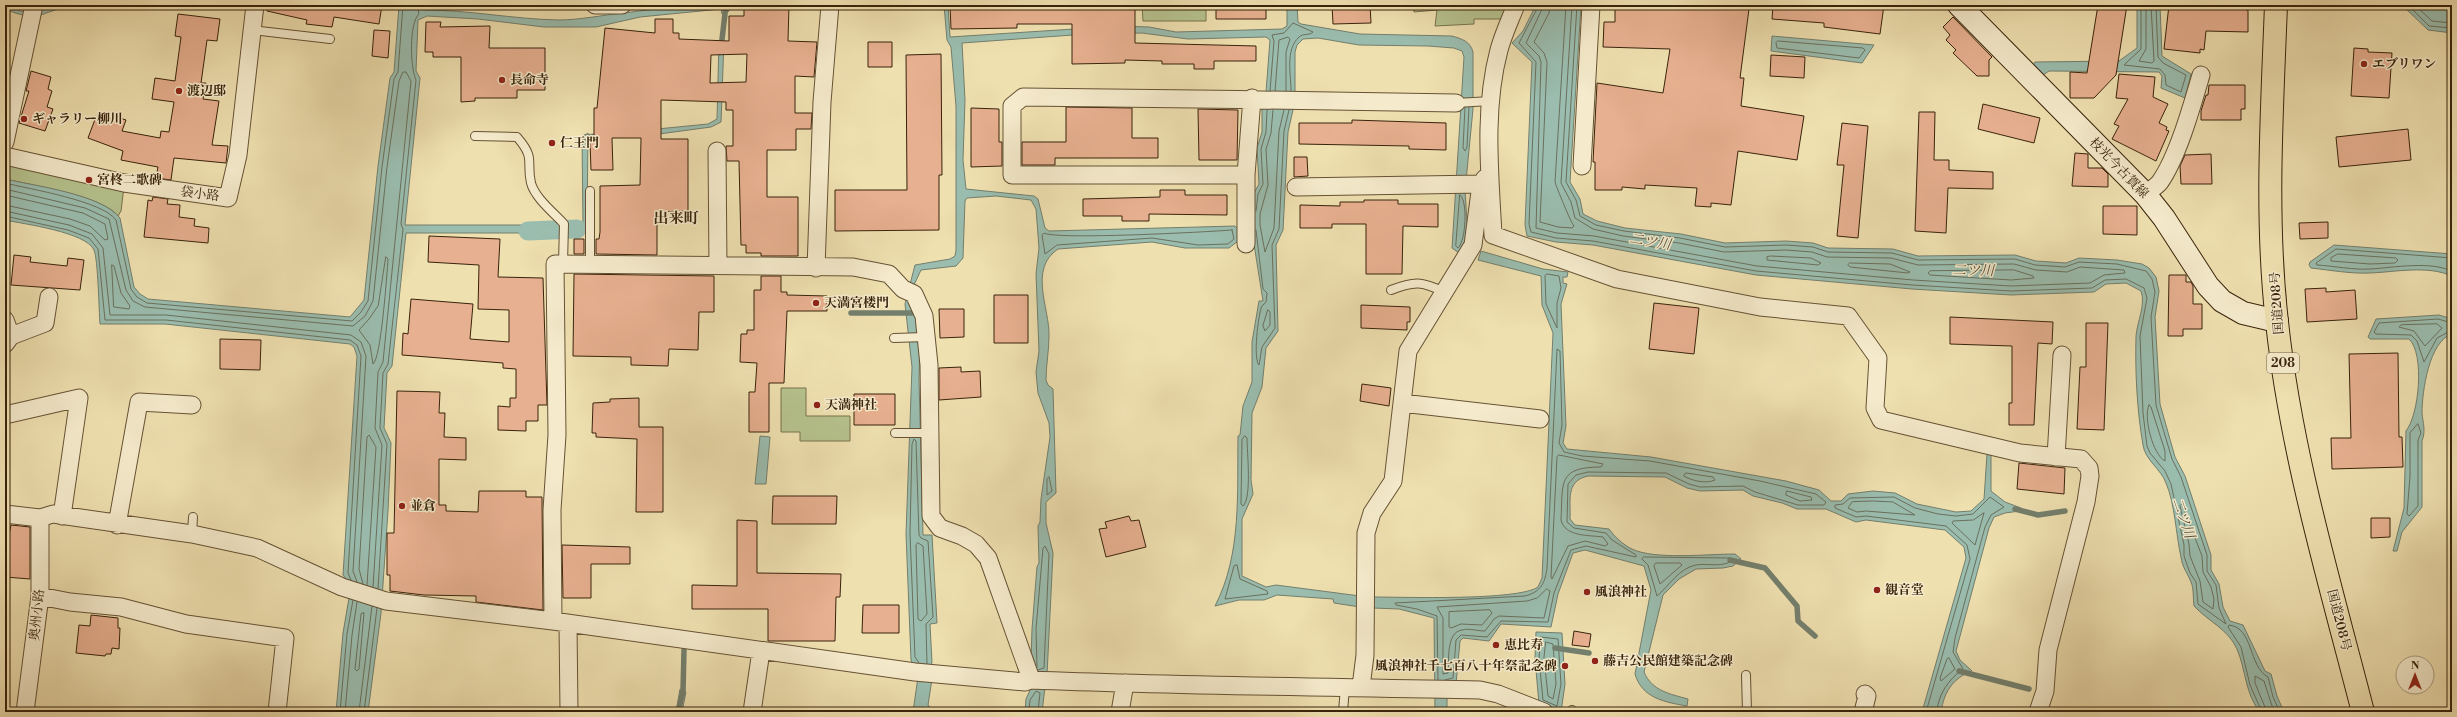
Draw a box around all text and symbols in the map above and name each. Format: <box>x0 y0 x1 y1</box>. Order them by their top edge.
place label: エブリワン <box>2372 56 2436 72</box>
marker: エブリワン <box>2359 59 2369 69</box>
place label: 長命寺 <box>510 72 549 88</box>
marker: 長命寺 <box>497 75 507 85</box>
place label: 渡辺邸 <box>187 83 226 99</box>
marker: 渡辺邸 <box>174 86 184 96</box>
place label: ギャラリー柳川 <box>32 111 123 127</box>
marker: ギャラリー柳川 <box>19 114 29 124</box>
street label: 枝光今古賀線 <box>2086 134 2152 202</box>
place label: 仁王門 <box>560 135 599 151</box>
marker: 仁王門 <box>547 138 557 148</box>
place label: 宮柊二歌碑 <box>97 172 162 188</box>
marker: 宮柊二歌碑 <box>84 175 94 185</box>
street label: 袋小路 <box>180 184 220 204</box>
district label: 出来町 <box>653 209 699 228</box>
water label: 二ツ川 <box>1628 230 1674 254</box>
water label: 二ツ川 <box>1952 262 1996 280</box>
street label: 国道208号 <box>2267 271 2287 335</box>
place label: 天満宮楼門 <box>824 295 889 311</box>
marker: 天満宮楼門 <box>811 298 821 308</box>
road number: 208 <box>2267 353 2299 373</box>
place label: 天満神社 <box>825 397 877 413</box>
marker: 天満神社 <box>812 400 822 410</box>
water label: 二ツ川 <box>2168 495 2199 543</box>
place label: 並倉 <box>410 498 436 514</box>
marker: 並倉 <box>397 501 407 511</box>
place label: 観音堂 <box>1885 582 1924 598</box>
place label: 風浪神社 <box>1595 584 1647 600</box>
marker: 観音堂 <box>1872 585 1882 595</box>
marker: 風浪神社 <box>1582 587 1592 597</box>
street label: 奥州小路 <box>26 588 48 642</box>
street label: 国道208号 <box>2324 588 2354 652</box>
place label: 恵比寿 <box>1504 637 1543 653</box>
marker: 恵比寿 <box>1491 640 1501 650</box>
place label: 藤吉公民館建築記念碑 <box>1603 653 1733 669</box>
north arrow <box>2395 655 2435 695</box>
marker: 藤吉公民館建築記念碑 <box>1590 656 1600 666</box>
place label: 風浪神社千七百八十年祭記念碑 <box>1375 658 1557 674</box>
text: N <box>2411 659 2420 673</box>
marker: 風浪神社千七百八十年祭記念碑 <box>1560 661 1570 671</box>

